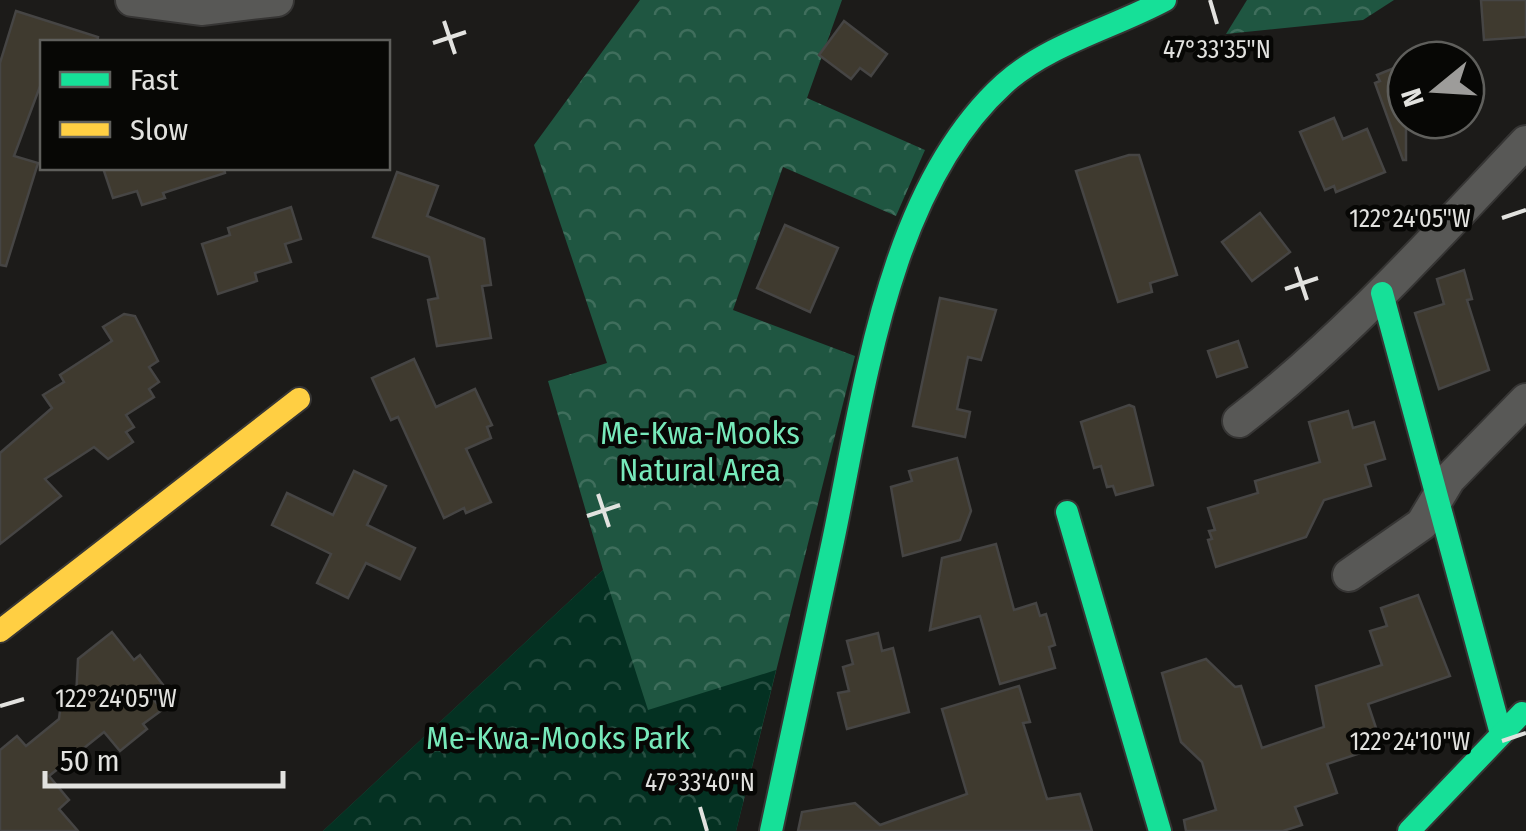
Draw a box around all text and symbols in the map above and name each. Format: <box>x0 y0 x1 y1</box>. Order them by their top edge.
text: 47°33'35"N <box>1163 35 1271 65</box>
legend <box>40 40 390 170</box>
north arrow <box>1386 40 1486 140</box>
text: Fast <box>130 62 179 98</box>
text: N <box>1394 84 1431 111</box>
text: Slow <box>130 112 188 148</box>
text: 122°24'05"W <box>1349 204 1471 234</box>
park label: Me-Kwa-Mooks Natural Area <box>600 414 800 489</box>
text: 122°24'05"W <box>55 684 177 714</box>
park label: Me-Kwa-Mooks Park <box>426 719 690 757</box>
scale bar <box>45 726 282 788</box>
text: 122°24'10"W <box>1350 727 1471 757</box>
text: 50 m <box>60 743 120 779</box>
text: 47°33'40"N <box>645 768 755 798</box>

